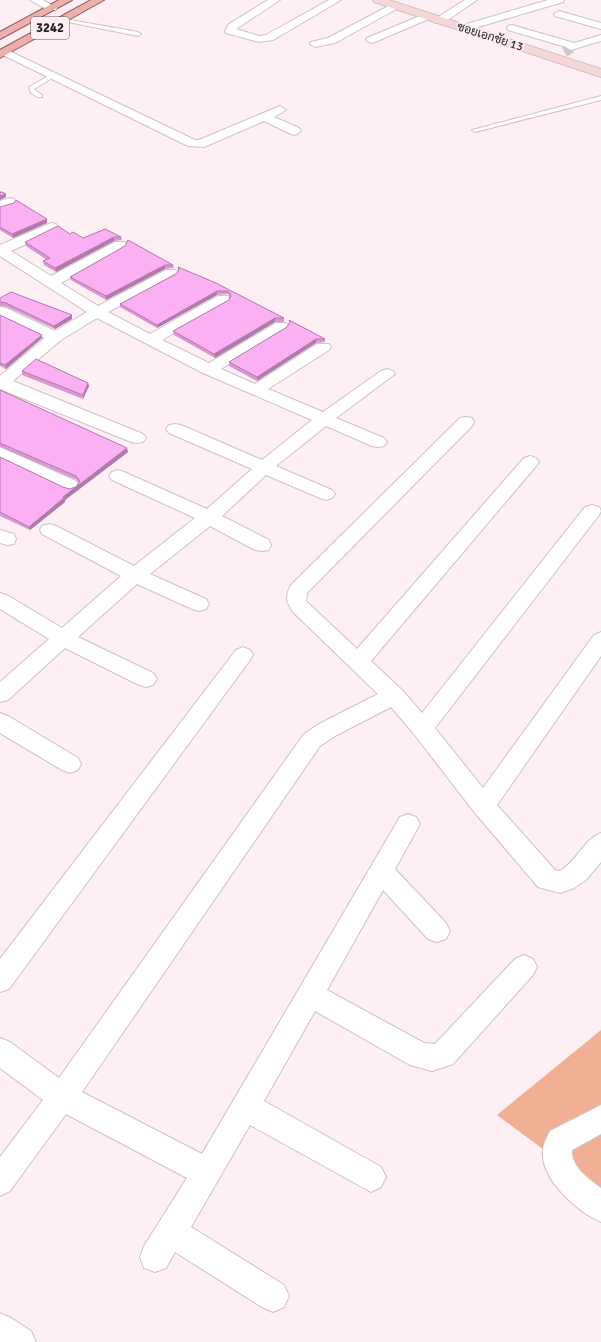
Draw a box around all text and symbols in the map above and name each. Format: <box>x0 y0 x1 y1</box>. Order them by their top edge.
road number: 3242 <box>31 17 69 39</box>
street label: ซอยเอกชัย 13 <box>455 19 525 55</box>

